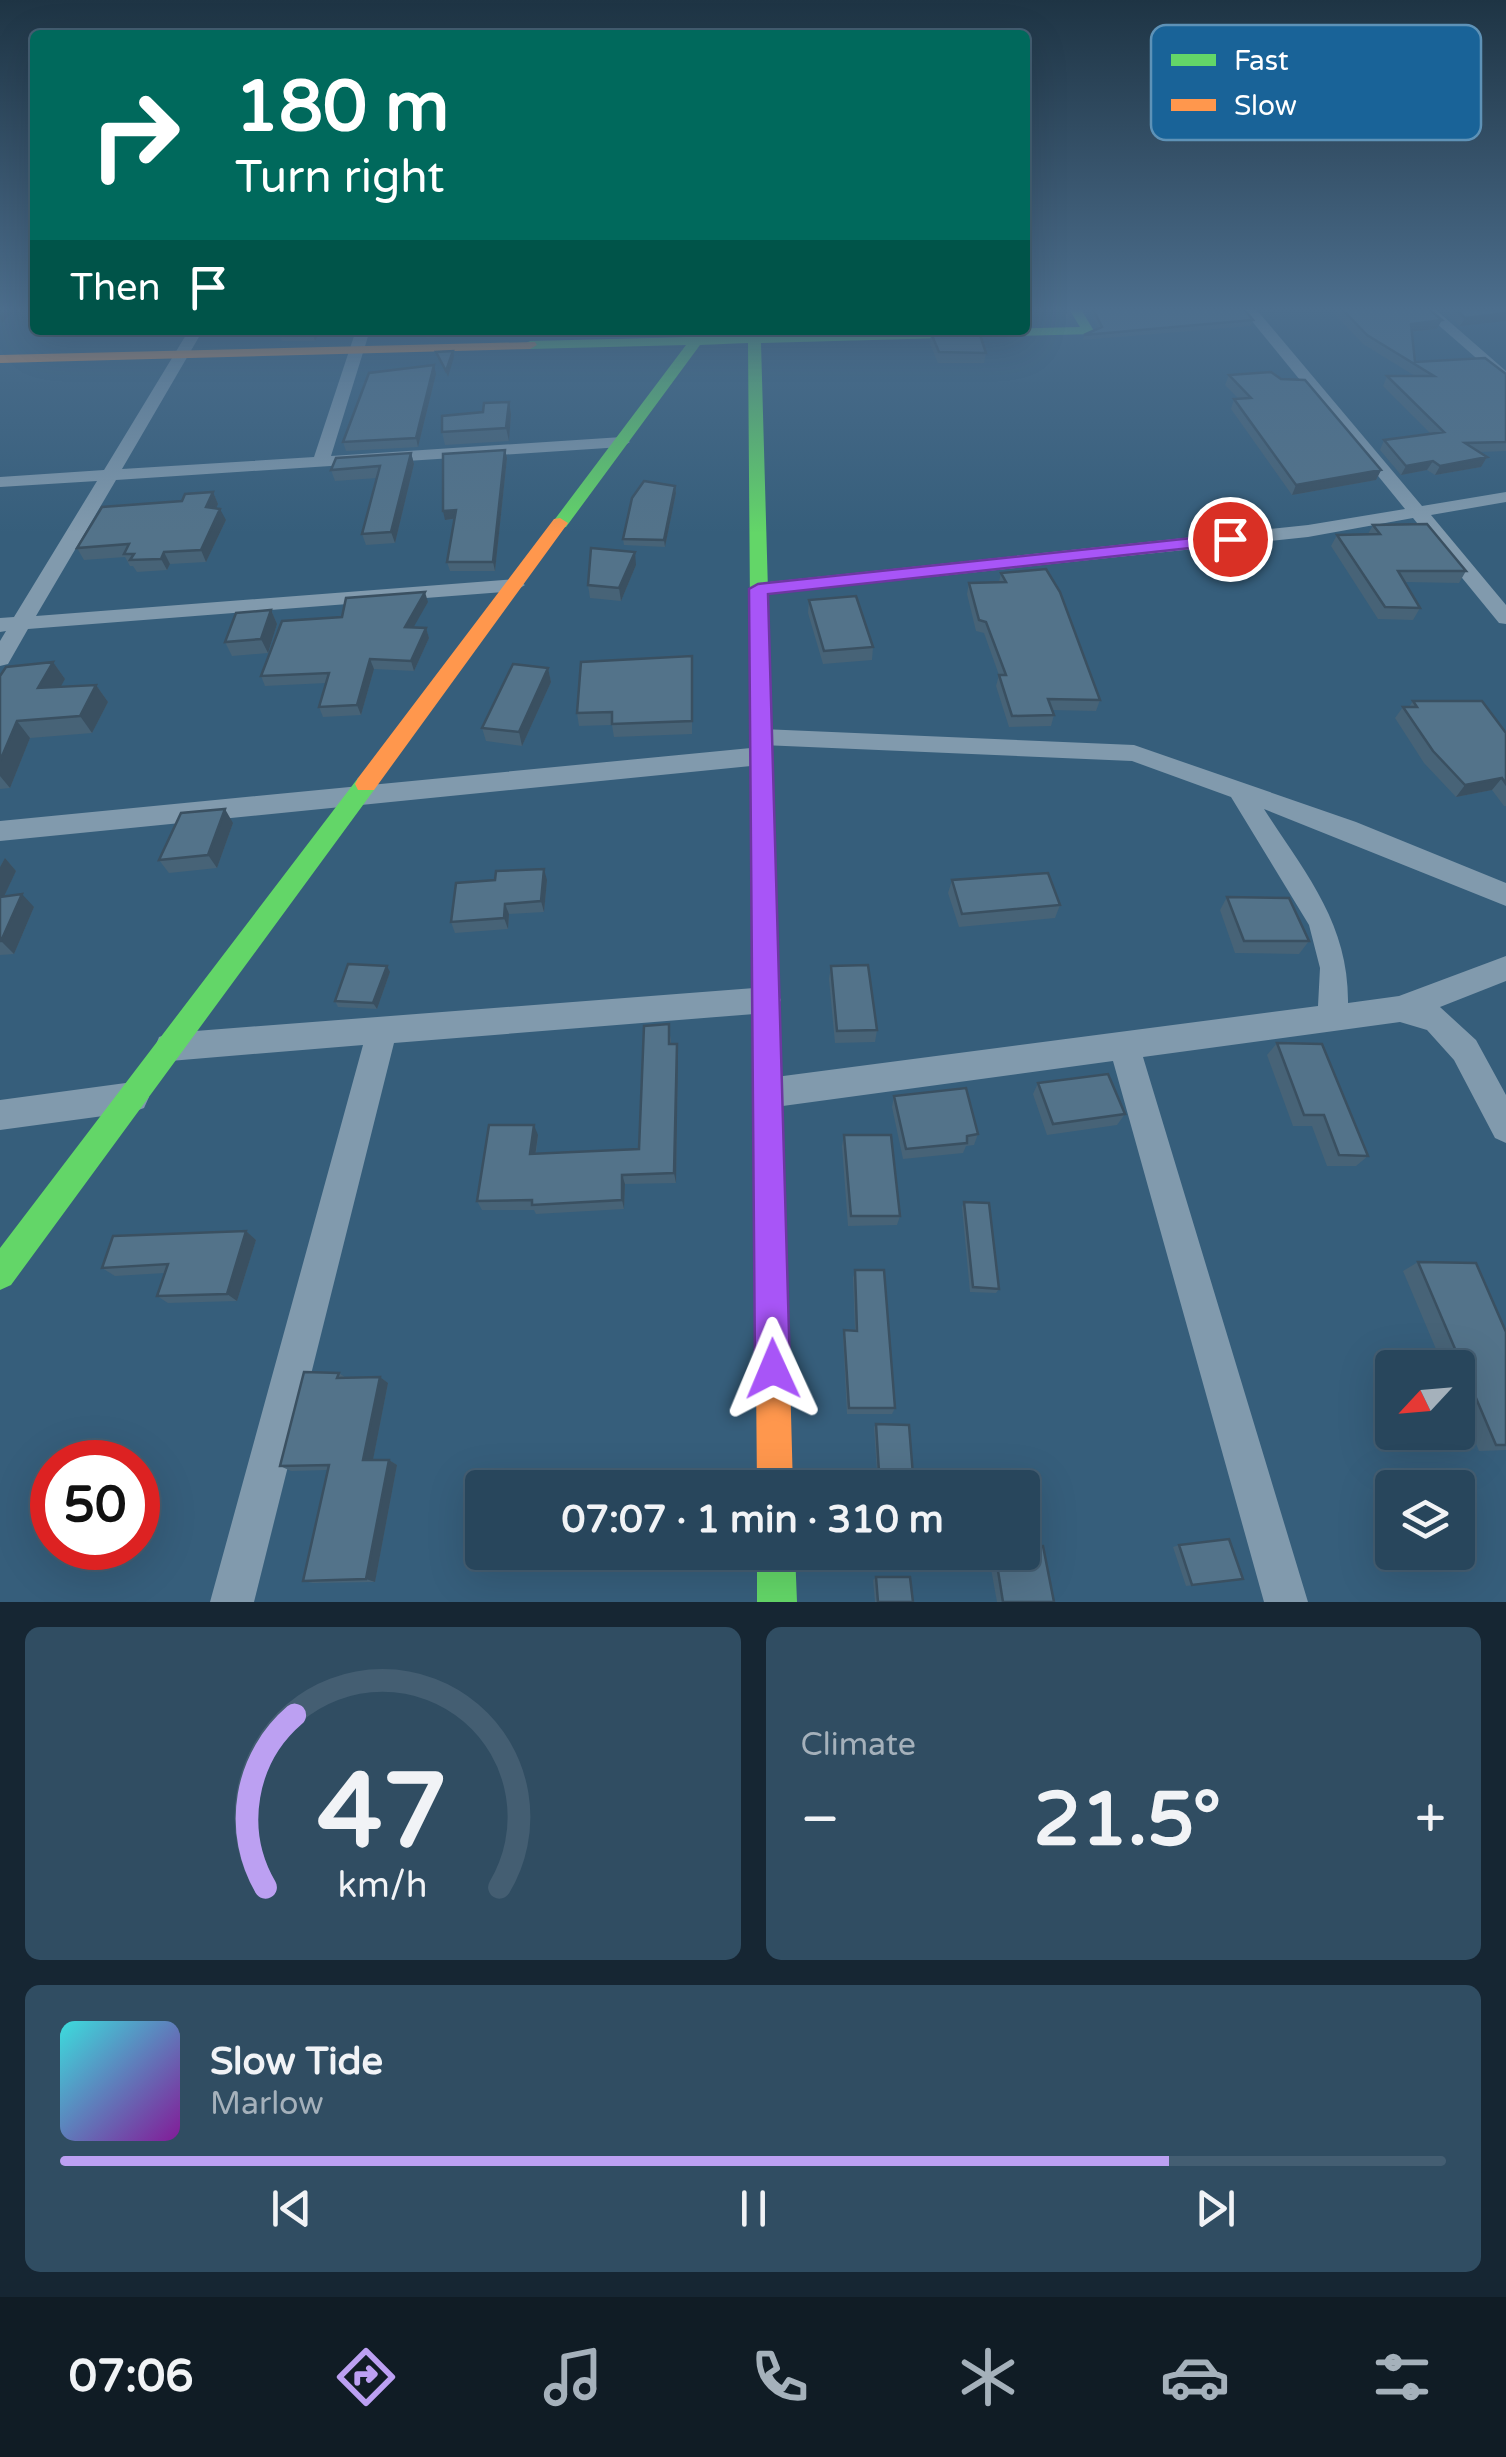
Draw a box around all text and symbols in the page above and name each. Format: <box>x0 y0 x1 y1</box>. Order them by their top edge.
legend <box>1151 25 1481 140</box>
text: Fast <box>1234 44 1289 78</box>
text: 180 m <box>235 66 449 150</box>
icon: right <box>70 70 200 200</box>
text: Slow <box>1234 89 1297 123</box>
text: Turn right <box>235 151 444 205</box>
icon: arrive <box>181 260 236 315</box>
text: Then <box>70 265 161 311</box>
pin <box>1188 497 1273 582</box>
icon: arrive <box>1203 512 1258 567</box>
position arrow <box>721 1317 825 1421</box>
north arrow <box>1375 1350 1475 1450</box>
map controls <box>1375 1350 1475 1570</box>
speed limit sign: 50 <box>30 1440 160 1570</box>
button: layers <box>1375 1470 1475 1570</box>
text: 07:07 · 1 min · 310 m <box>561 1497 944 1543</box>
text: Climate <box>801 1726 916 1764</box>
text: 47 <box>317 1750 448 1875</box>
text: 21.5° <box>1034 1775 1221 1865</box>
text: − <box>801 1787 840 1853</box>
text: + <box>1415 1787 1446 1853</box>
text: km/h <box>338 1864 428 1907</box>
text: Slow Tide <box>210 2039 383 2085</box>
text: Marlow <box>210 2085 324 2123</box>
icon: previous <box>264 2181 319 2236</box>
icon: pause <box>726 2181 781 2236</box>
icon: next <box>1188 2181 1243 2236</box>
icon: directions <box>331 2342 401 2412</box>
icon: music <box>538 2342 608 2412</box>
icon: phone <box>745 2342 815 2412</box>
icon: climate <box>953 2342 1023 2412</box>
icon: car <box>1160 2342 1230 2412</box>
icon: filters <box>1367 2342 1437 2412</box>
text: 07:06 <box>69 2350 193 2404</box>

